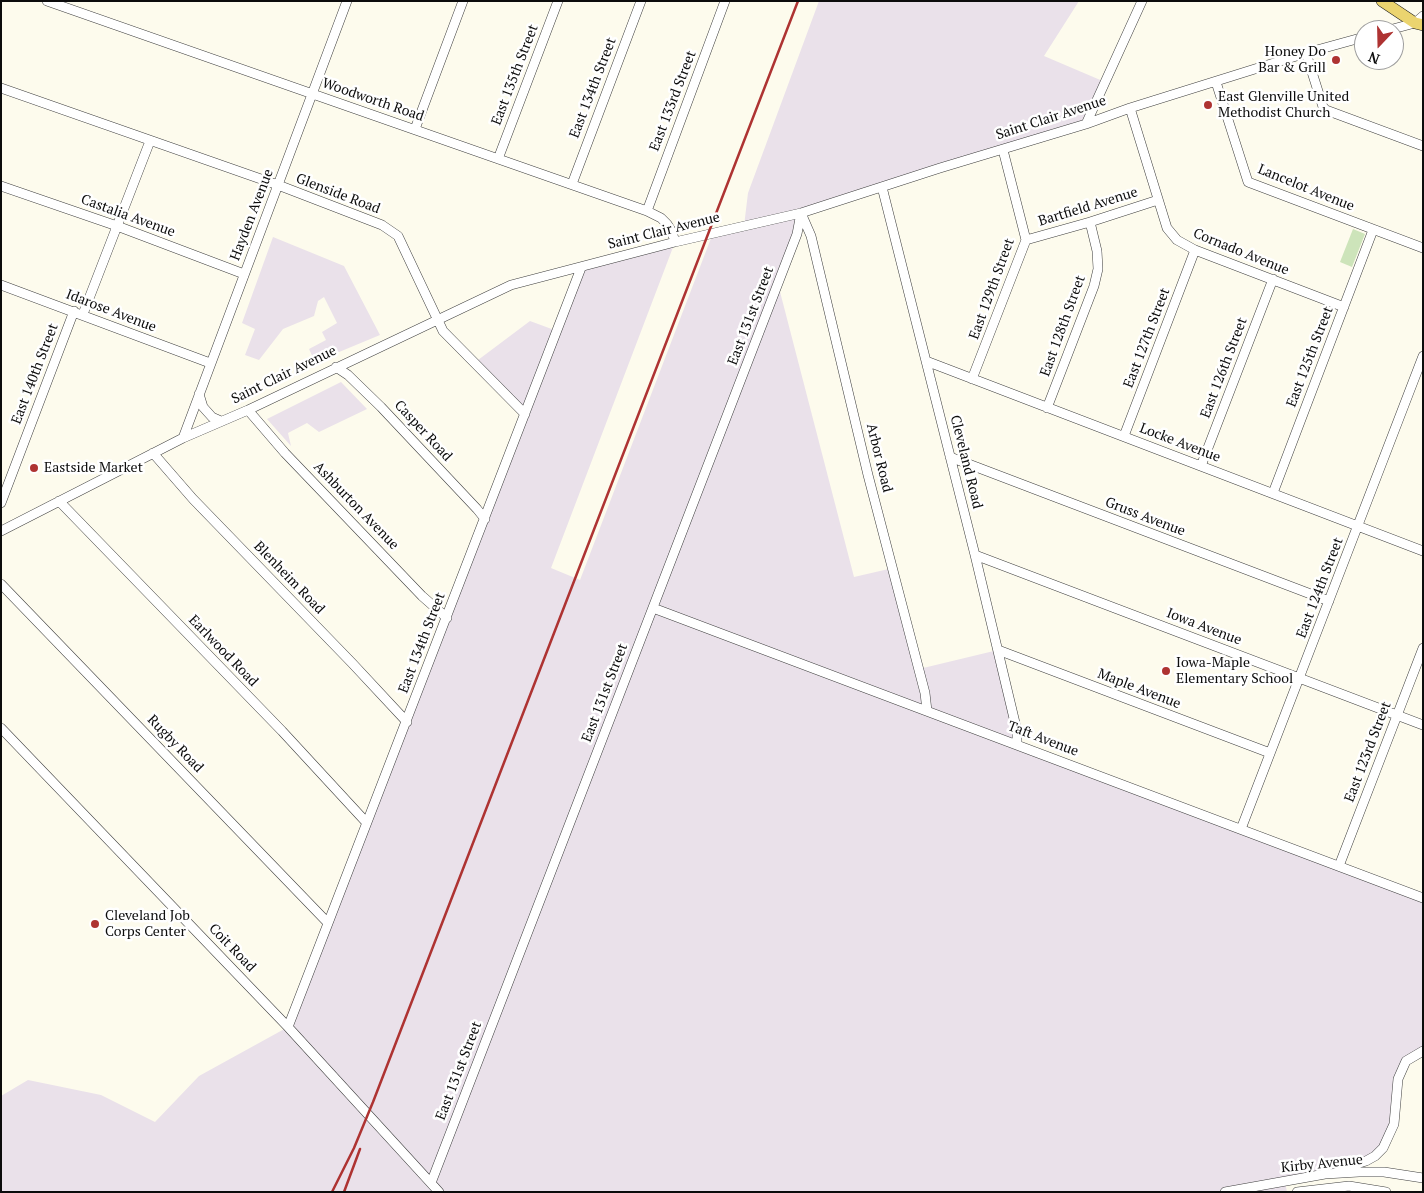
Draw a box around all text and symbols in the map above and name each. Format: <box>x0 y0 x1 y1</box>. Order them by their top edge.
north arrow <box>1354 20 1404 70</box>
street label: East 135th Street <box>488 22 542 128</box>
street label: East 134th Street <box>566 35 620 141</box>
place label: Honey Do Bar & Grill <box>1258 44 1326 76</box>
street label: East 133rd Street <box>646 48 700 154</box>
text: N <box>1365 48 1382 69</box>
marker: Honey Do Bar & Grill <box>1330 54 1342 66</box>
street label: Woodworth Road <box>320 75 426 125</box>
place label: East Glenville United Methodist Church <box>1218 89 1349 121</box>
street label: Saint Clair Avenue <box>994 92 1108 144</box>
marker: East Glenville United Methodist Church <box>1202 99 1214 111</box>
street label: Lancelot Avenue <box>1255 161 1357 215</box>
street label: Hayden Avenue <box>227 167 277 263</box>
street label: Glenside Road <box>293 170 383 218</box>
street label: Bartfield Avenue <box>1036 184 1140 230</box>
street label: Castalia Avenue <box>79 191 177 241</box>
street label: Saint Clair Avenue <box>606 209 722 253</box>
street label: Cornado Avenue <box>1191 225 1291 279</box>
street label: East 129th Street <box>966 236 1018 342</box>
street label: East 131st Street <box>724 264 778 368</box>
street label: East 128th Street <box>1037 273 1089 379</box>
street label: Idarose Avenue <box>64 286 158 336</box>
street label: East 127th Street <box>1120 286 1174 390</box>
street label: East 125th Street <box>1283 304 1337 410</box>
street label: East 126th Street <box>1197 315 1251 421</box>
street label: East 140th Street <box>8 321 62 427</box>
street label: Saint Clair Avenue <box>229 342 339 408</box>
street label: Casper Road <box>391 397 455 465</box>
street label: Cleveland Road <box>946 413 986 511</box>
street label: Locke Avenue <box>1137 420 1223 466</box>
street label: Arbor Road <box>862 422 896 494</box>
street label: Ashburton Avenue <box>310 459 402 553</box>
place label: Eastside Market <box>44 460 143 476</box>
marker: Eastside Market <box>28 462 40 474</box>
street label: Gruss Avenue <box>1103 494 1187 540</box>
street label: East 124th Street <box>1293 535 1347 641</box>
street label: Blenheim Road <box>250 538 328 618</box>
street label: East 134th Street <box>395 590 449 696</box>
street label: Iowa Avenue <box>1164 605 1244 649</box>
street label: Earlwood Road <box>185 612 261 690</box>
street label: East 131st Street <box>578 641 632 745</box>
place label: Iowa-Maple Elementary School <box>1176 655 1293 688</box>
street label: Maple Avenue <box>1095 665 1183 713</box>
marker: Iowa-Maple Elementary School <box>1160 665 1172 677</box>
street label: East 123rd Street <box>1341 699 1395 805</box>
street label: Rugby Road <box>143 712 207 776</box>
street label: Taft Avenue <box>1005 718 1081 760</box>
place label: Cleveland Job Corps Center <box>105 908 190 940</box>
marker: Cleveland Job Corps Center <box>89 918 101 930</box>
street label: Coit Road <box>205 920 259 976</box>
street label: East 131st Street <box>432 1019 486 1123</box>
street label: Kirby Avenue <box>1280 1151 1364 1177</box>

